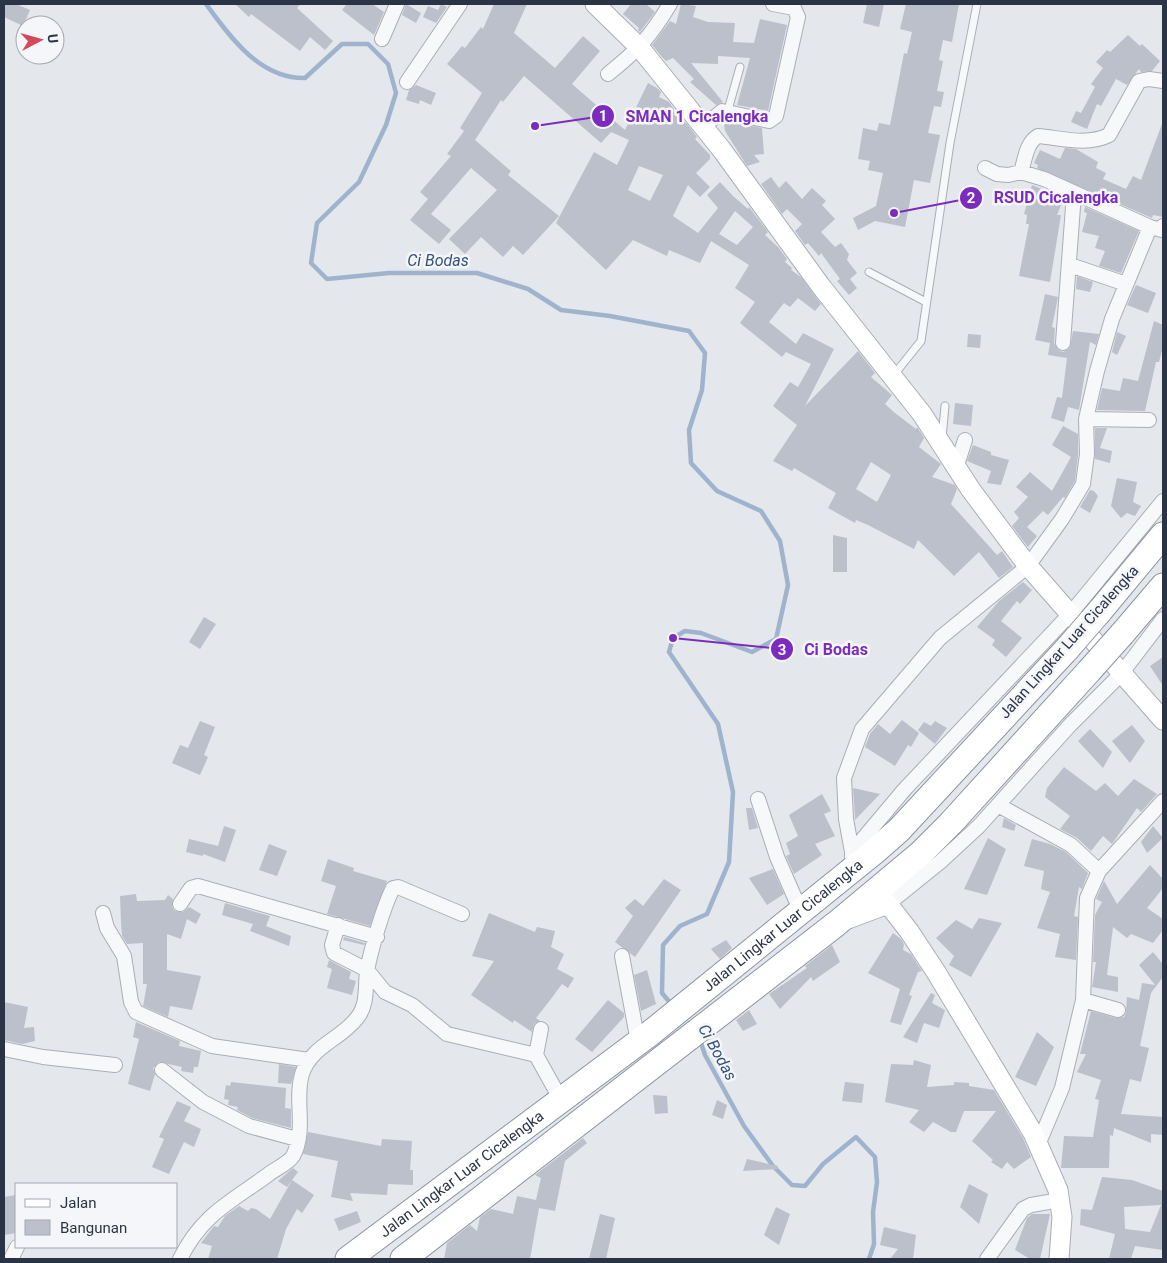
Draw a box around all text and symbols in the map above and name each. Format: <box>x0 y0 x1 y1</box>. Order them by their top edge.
north arrow <box>15 15 65 65</box>
text: U <box>44 33 61 44</box>
callout: SMAN 1 Cicalengka <box>591 101 778 132</box>
text: 1 <box>599 107 607 125</box>
text: SMAN 1 Cicalengka <box>626 107 769 126</box>
callout: RSUD Cicalengka <box>958 182 1128 213</box>
text: RSUD Cicalengka <box>994 188 1119 207</box>
text: 2 <box>967 189 976 207</box>
water label: Ci Bodas <box>407 251 469 270</box>
street label: Jalan Lingkar Luar Cicalengka <box>995 562 1143 722</box>
callout: Ci Bodas <box>769 634 878 665</box>
text: Ci Bodas <box>804 640 868 659</box>
text: 3 <box>778 641 786 659</box>
street label: Jalan Lingkar Luar Cicalengka <box>700 856 866 996</box>
water label: Ci Bodas <box>694 1021 741 1084</box>
street label: Jalan Lingkar Luar Cicalengka <box>376 1107 547 1241</box>
legend <box>15 1183 178 1248</box>
text: Jalan <box>60 1194 97 1212</box>
text: Bangunan <box>60 1219 127 1237</box>

